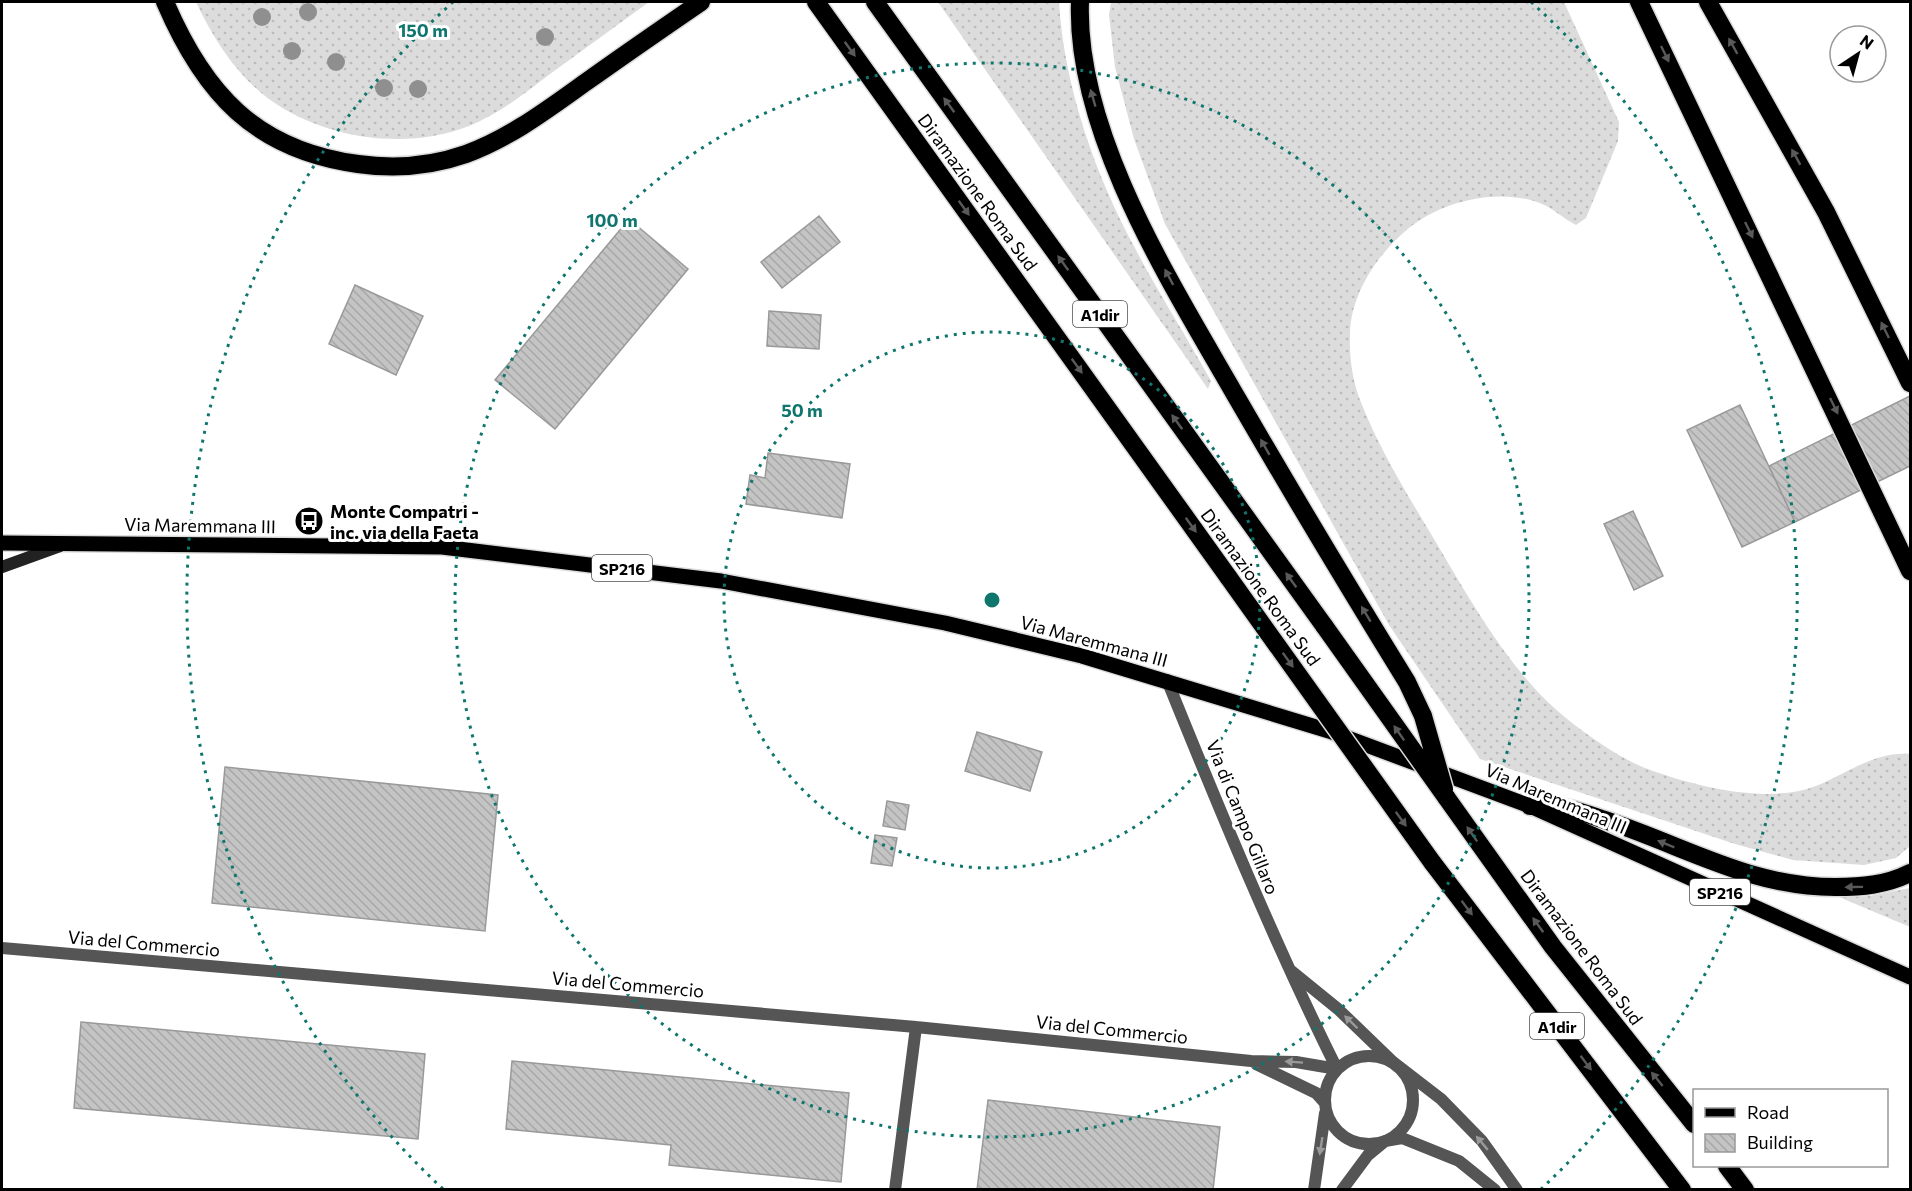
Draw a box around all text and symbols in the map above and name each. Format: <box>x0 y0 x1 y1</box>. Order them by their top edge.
text: 150 m <box>398 19 448 41</box>
north arrow <box>1828 24 1888 84</box>
text: N <box>1857 30 1878 53</box>
one-way arrow <box>1729 38 1739 55</box>
one-way arrow <box>844 42 856 57</box>
one-way arrow <box>1660 46 1669 63</box>
one-way arrow <box>1088 89 1097 107</box>
one-way arrow <box>943 98 955 114</box>
street label: Diramazione Roma Sud <box>914 109 1042 275</box>
one-way arrow <box>1791 148 1801 165</box>
one-way arrow <box>958 199 970 215</box>
text: 100 m <box>586 209 638 231</box>
one-way arrow <box>1745 221 1754 238</box>
one-way arrow <box>1057 256 1069 272</box>
one-way arrow <box>1164 269 1174 286</box>
road number: A1dir <box>1073 301 1127 327</box>
one-way arrow <box>1880 321 1890 338</box>
one-way arrow <box>1071 359 1083 374</box>
one-way arrow <box>1829 397 1838 414</box>
text: 50 m <box>781 399 823 421</box>
one-way arrow <box>1171 414 1183 430</box>
one-way arrow <box>1260 439 1271 455</box>
place label: Monte Compatri - inc. via della Faeta <box>330 500 479 543</box>
street label: Diramazione Roma Sud <box>1197 504 1325 670</box>
bus stop icon: Monte Compatri - inc. via della Faeta <box>293 505 325 537</box>
street label: Via Maremmana III <box>124 513 276 537</box>
one-way arrow <box>1185 516 1197 532</box>
road number: SP216 <box>592 555 652 581</box>
one-way arrow <box>1285 572 1297 588</box>
centre of rings <box>982 590 1002 610</box>
one-way arrow <box>1360 606 1371 622</box>
street label: Via Maremmana III <box>1018 611 1170 671</box>
one-way arrow <box>1282 652 1293 668</box>
one-way arrow <box>1393 725 1405 741</box>
street label: Via di Campo Gillaro <box>1202 737 1284 897</box>
street label: Via Maremmana III <box>1482 758 1630 838</box>
one-way arrow <box>1395 810 1407 826</box>
one-way arrow <box>1466 826 1478 842</box>
one-way arrow <box>1657 839 1675 849</box>
street label: Diramazione Roma Sud <box>1516 865 1648 1029</box>
road number: SP216 <box>1690 879 1750 905</box>
one-way arrow <box>1845 882 1864 892</box>
one-way arrow <box>1461 900 1474 916</box>
one-way arrow <box>1532 918 1544 933</box>
street label: Via del Commercio <box>67 925 221 961</box>
street label: Via del Commercio <box>551 966 705 1002</box>
street label: Via del Commercio <box>1035 1010 1189 1048</box>
road number: A1dir <box>1530 1013 1584 1039</box>
one-way arrow <box>1344 1015 1358 1029</box>
one-way arrow <box>1579 1055 1592 1071</box>
one-way arrow <box>1285 1058 1304 1067</box>
one-way arrow <box>1651 1071 1664 1087</box>
legend <box>1693 1089 1888 1167</box>
text: Road <box>1747 1101 1789 1123</box>
text: Building <box>1747 1131 1813 1153</box>
one-way arrow <box>1476 1135 1489 1150</box>
one-way arrow <box>1316 1137 1325 1156</box>

